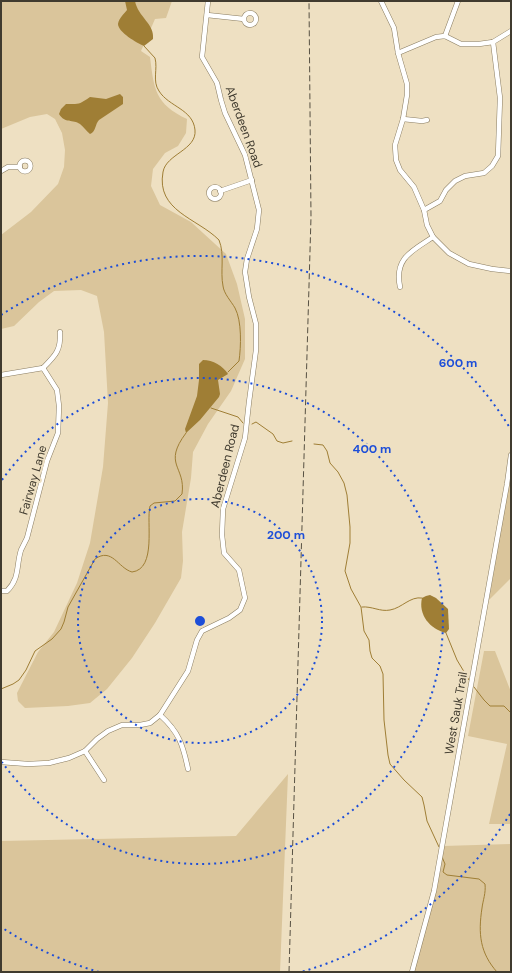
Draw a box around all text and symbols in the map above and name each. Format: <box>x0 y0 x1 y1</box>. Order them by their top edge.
street label: Aberdeen Road <box>222 84 266 170</box>
text: 600 m <box>439 355 477 371</box>
street label: Aberdeen Road <box>207 422 243 510</box>
text: 400 m <box>353 441 391 457</box>
street label: Fairway Lane <box>15 443 51 517</box>
text: 200 m <box>267 527 305 543</box>
centre of rings <box>193 614 207 628</box>
street label: West Sauk Trail <box>441 670 471 756</box>

